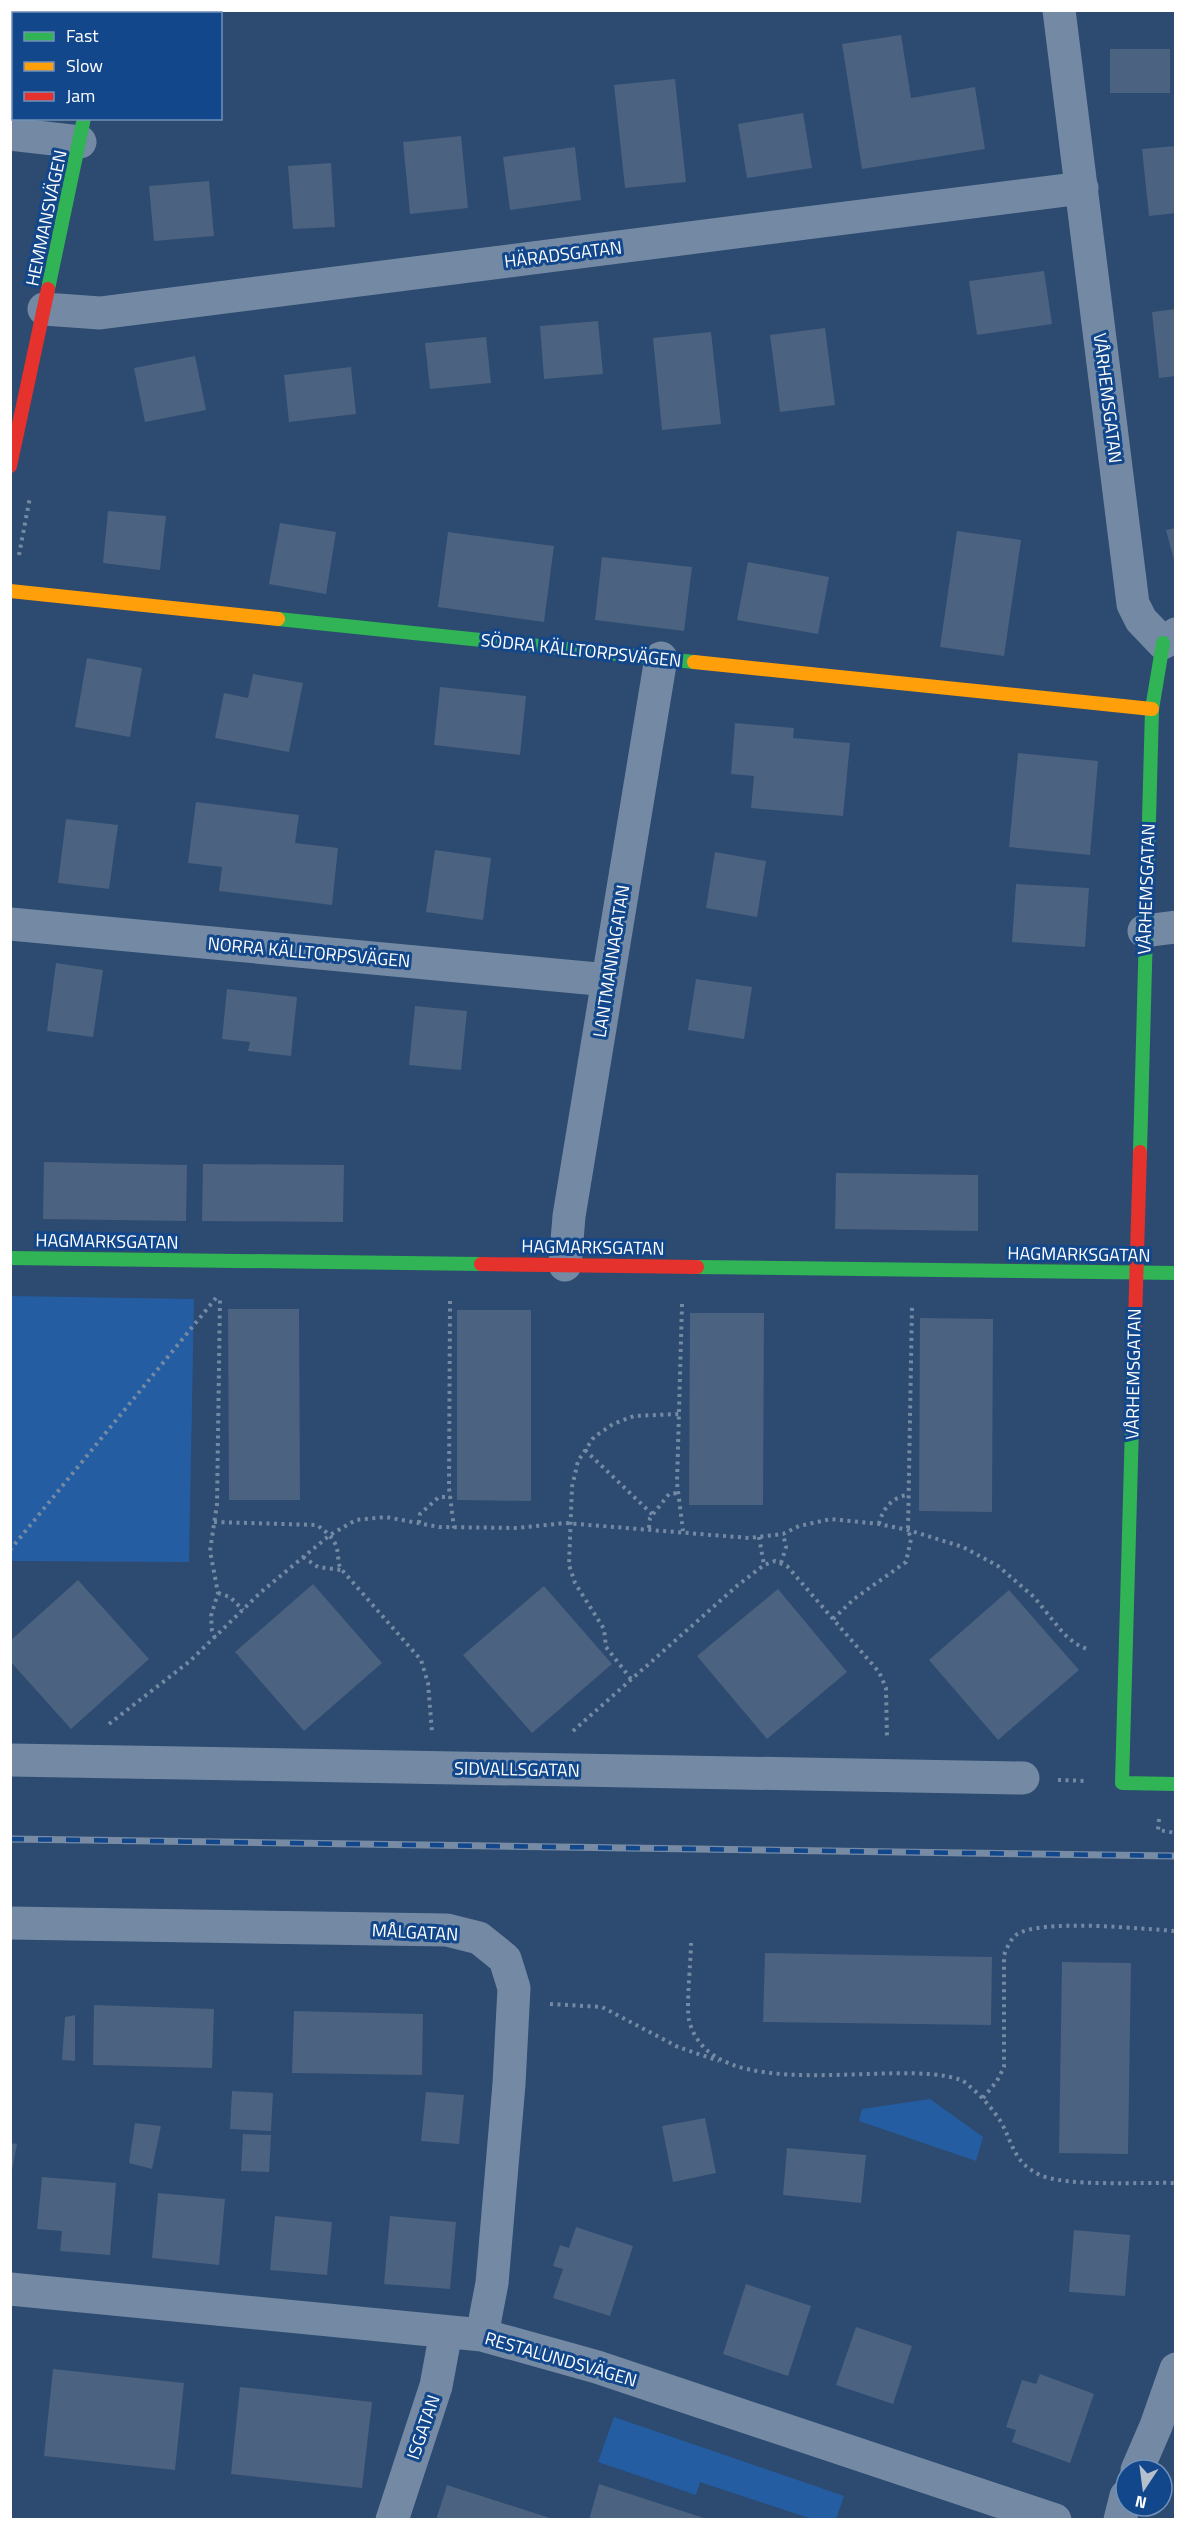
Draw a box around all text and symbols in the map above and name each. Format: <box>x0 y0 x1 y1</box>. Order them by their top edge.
legend <box>12 12 222 120</box>
text: Fast <box>66 22 99 49</box>
text: Slow <box>66 52 103 79</box>
text: Jam <box>66 82 95 109</box>
street label: HEMMANSVÄGEN <box>18 147 74 289</box>
street label: HÄRADSGATAN <box>503 233 623 275</box>
street label: VÅRHEMSGATAN <box>1087 331 1129 465</box>
street label: SÖDRA KÄLLTORPSVÄGEN <box>479 626 683 674</box>
street label: VÅRHEMSGATAN <box>1130 823 1162 955</box>
street label: LANTMANNAGATAN <box>586 883 636 1039</box>
street label: NORRA KÄLLTORPSVÄGEN <box>207 930 411 974</box>
street label: HAGMARKSGATAN <box>35 1226 179 1256</box>
street label: HAGMARKSGATAN <box>521 1232 665 1262</box>
street label: HAGMARKSGATAN <box>1007 1239 1151 1269</box>
street label: VÅRHEMSGATAN <box>1118 1308 1148 1440</box>
street label: SIDVALLSGATAN <box>454 1754 580 1784</box>
street label: MÅLGATAN <box>371 1916 459 1948</box>
street label: RESTALUNDSVÄGEN <box>482 2324 640 2394</box>
street label: ISGATAN <box>399 2391 447 2463</box>
north arrow <box>1114 2458 1174 2518</box>
text: N <box>1133 2490 1149 2516</box>

